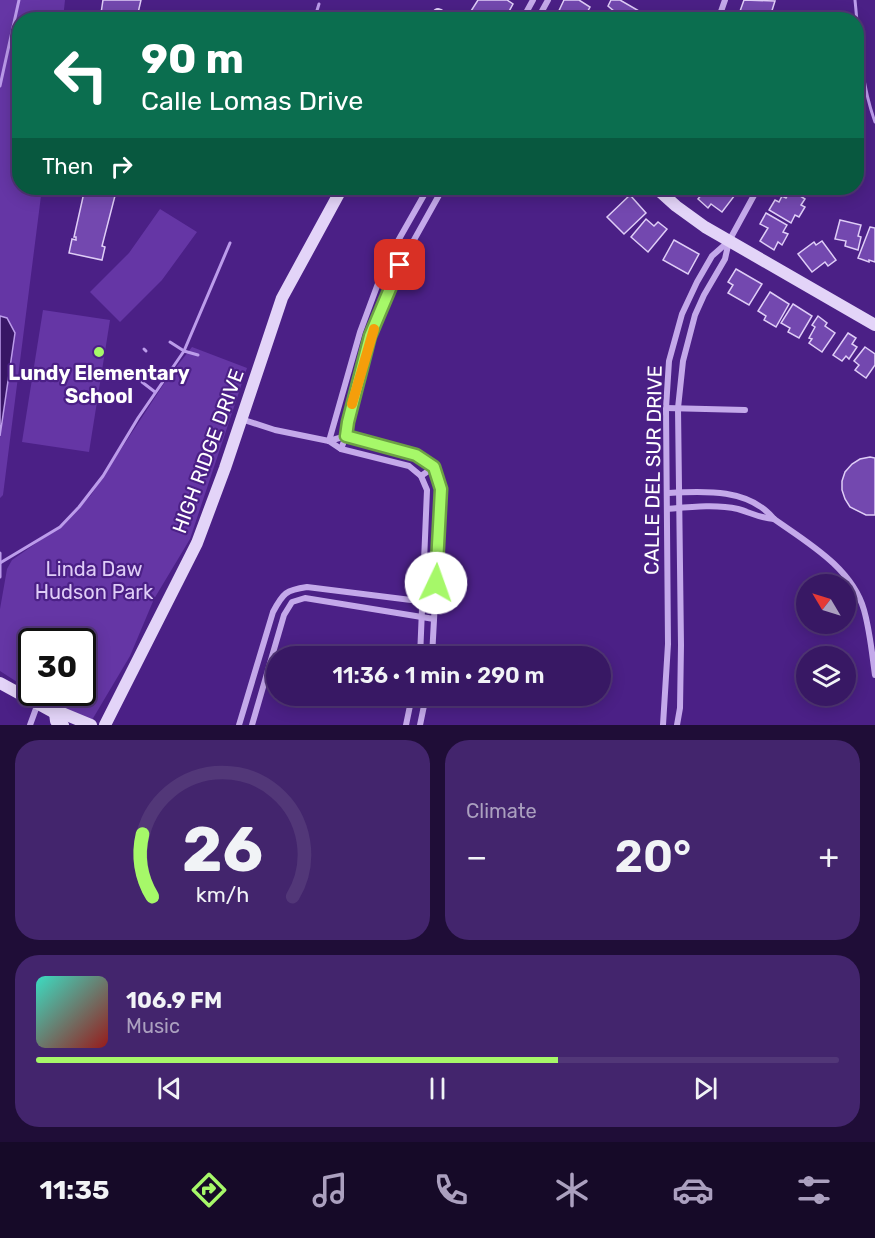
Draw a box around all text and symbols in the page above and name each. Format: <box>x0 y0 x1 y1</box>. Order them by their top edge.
text: 90 m <box>141 34 244 84</box>
icon: left <box>42 36 120 114</box>
text: Calle Lomas Drive <box>141 85 363 117</box>
icon: right <box>105 150 138 183</box>
text: Then <box>42 153 93 180</box>
pin <box>374 239 425 290</box>
icon: arrive <box>383 248 416 281</box>
marker: Lundy Elementary School <box>92 345 106 359</box>
place label: Lundy Elementary School <box>8 361 190 408</box>
street label: CALLE DEL SUR DRIVE <box>639 365 667 575</box>
street label: HIGH RIDGE DRIVE <box>167 366 249 536</box>
position arrow <box>404 551 468 615</box>
park label: Linda Daw Hudson Park <box>35 557 154 604</box>
north arrow <box>796 574 856 634</box>
map controls <box>796 574 856 706</box>
speed limit sign: 30 <box>18 628 96 706</box>
button: layers <box>796 646 856 706</box>
text: 11:36 · 1 min · 290 m <box>332 662 545 689</box>
text: Climate <box>466 799 537 823</box>
text: 26 <box>182 813 263 887</box>
text: 20° <box>615 830 691 883</box>
text: − <box>466 837 487 876</box>
text: + <box>818 837 839 876</box>
text: km/h <box>196 882 249 907</box>
text: 106.9 FM <box>126 987 222 1014</box>
text: Music <box>126 1014 180 1038</box>
icon: previous <box>153 1072 186 1105</box>
icon: pause <box>421 1072 454 1105</box>
icon: next <box>689 1072 722 1105</box>
icon: directions <box>188 1169 230 1211</box>
icon: music <box>309 1169 351 1211</box>
icon: phone <box>430 1169 472 1211</box>
icon: climate <box>551 1169 593 1211</box>
icon: car <box>672 1169 714 1211</box>
icon: filters <box>793 1169 835 1211</box>
text: 11:35 <box>40 1174 109 1206</box>

